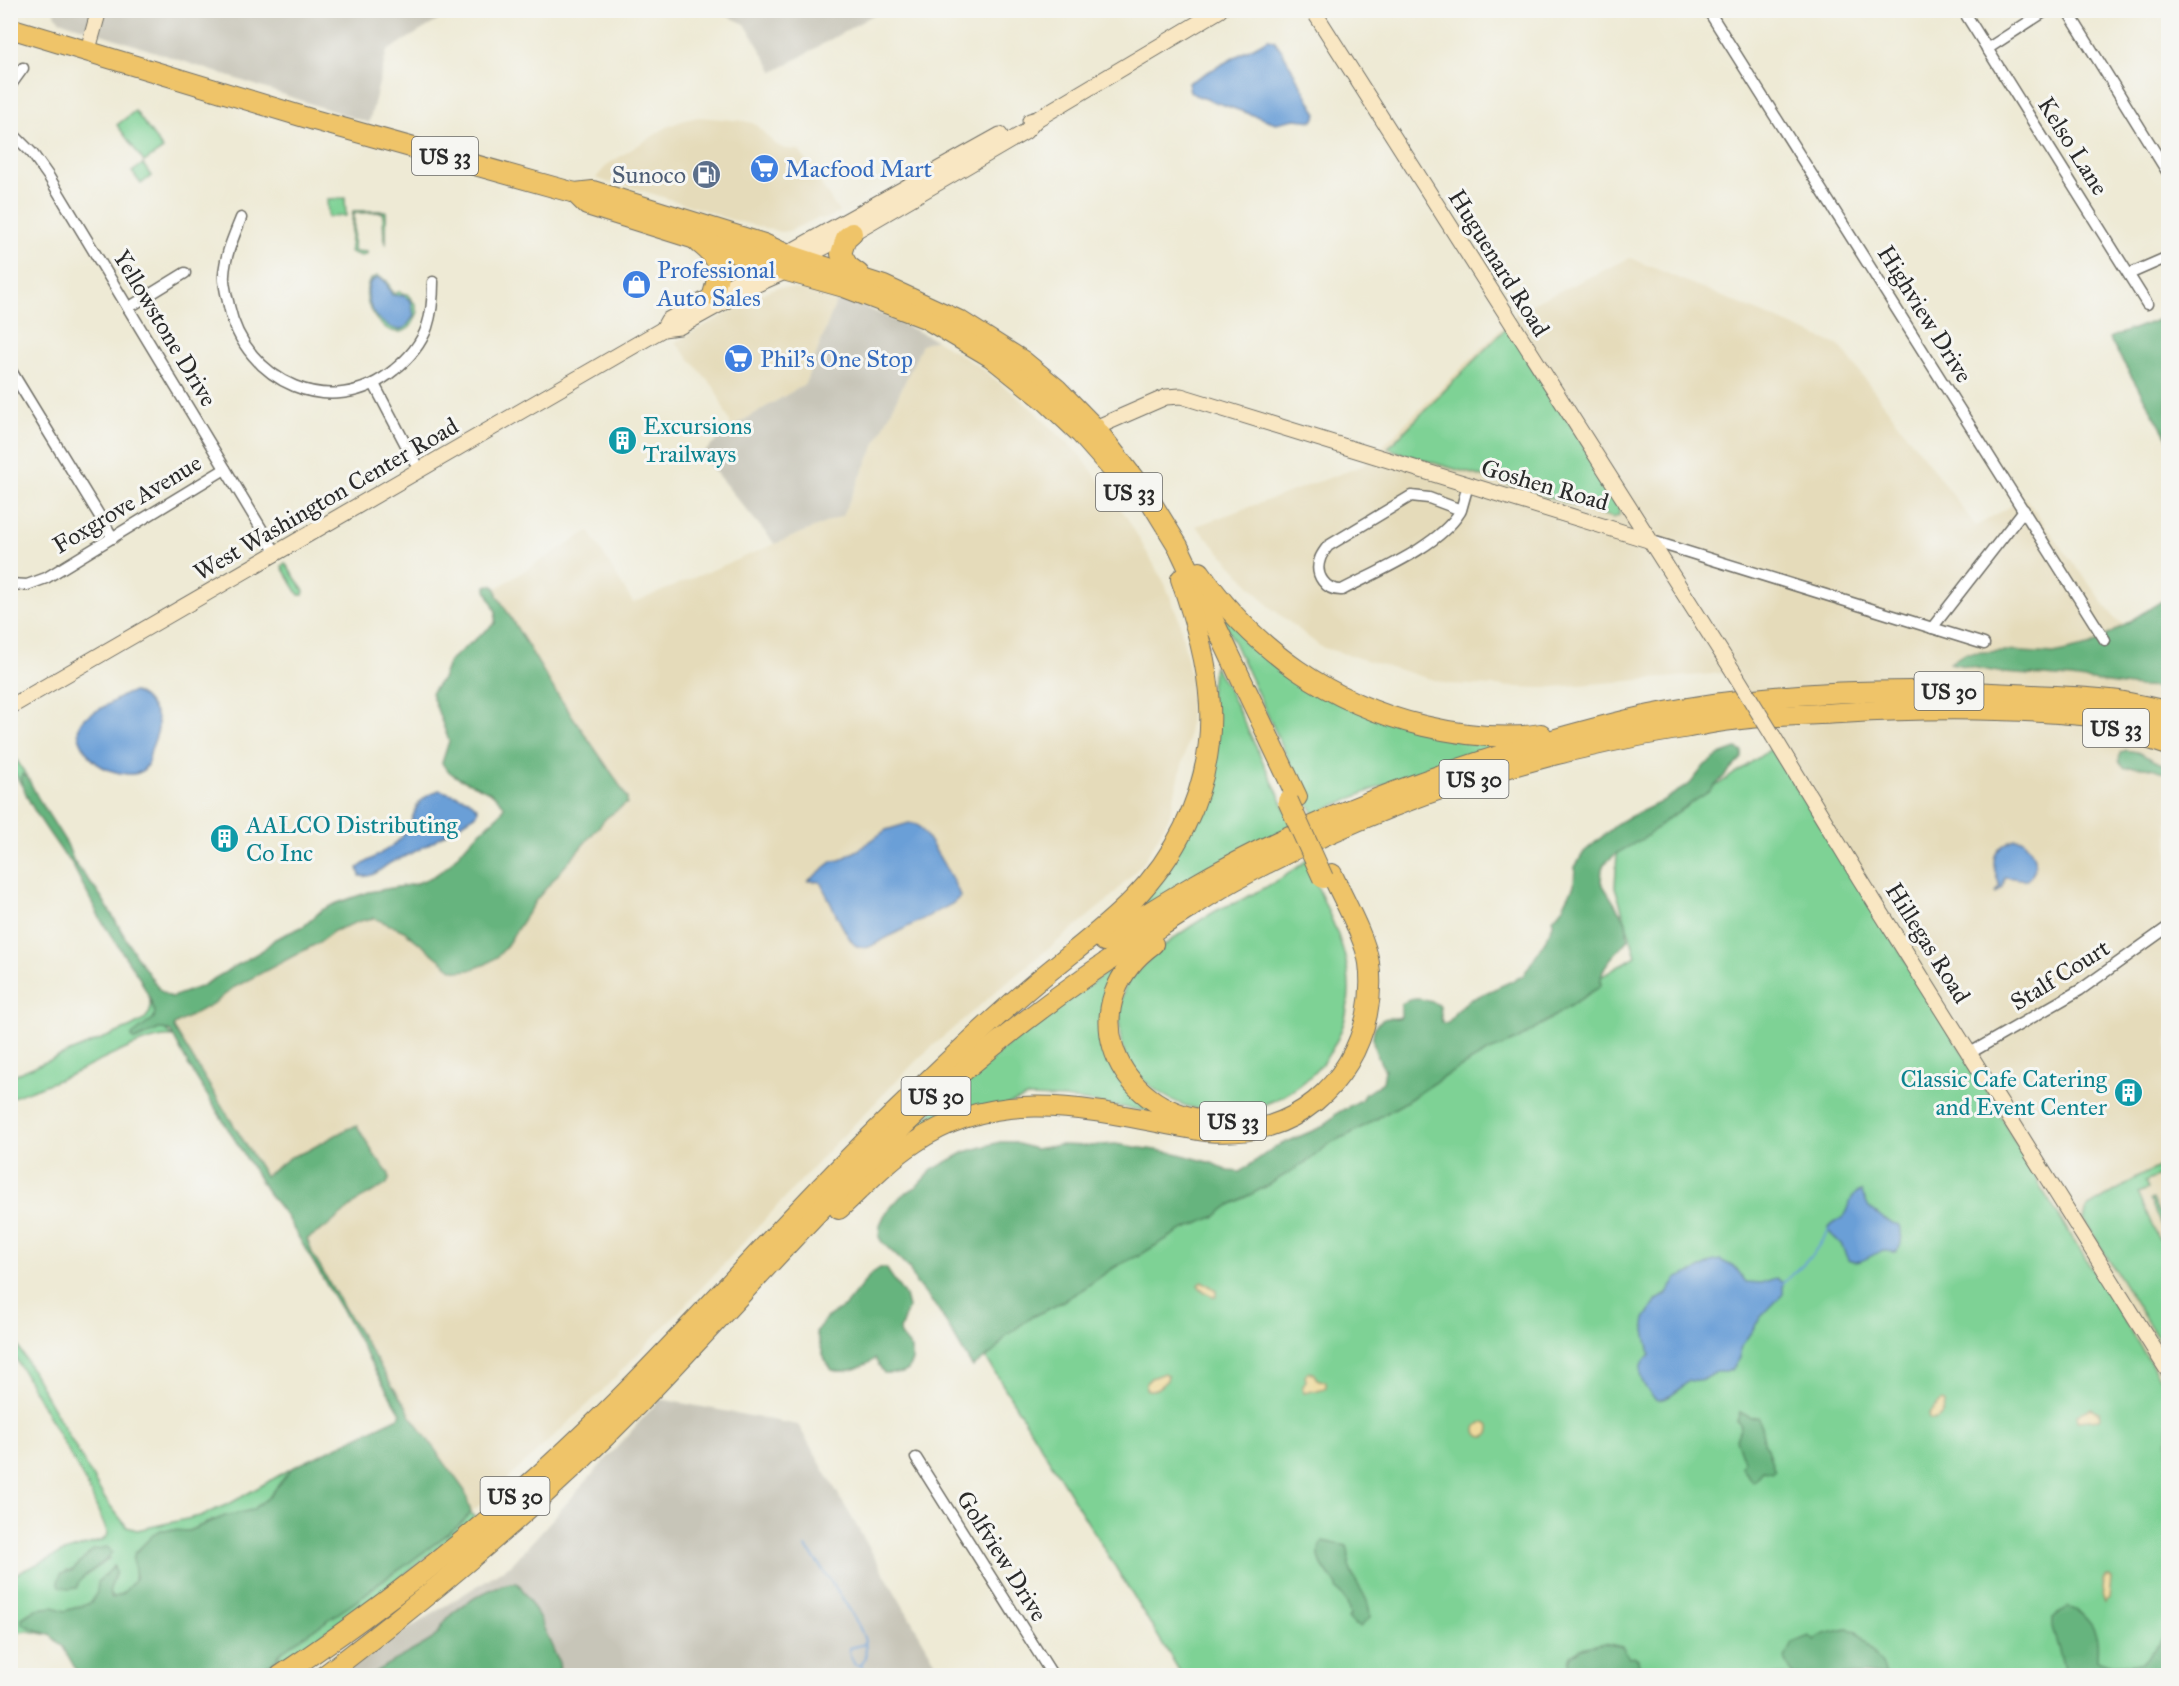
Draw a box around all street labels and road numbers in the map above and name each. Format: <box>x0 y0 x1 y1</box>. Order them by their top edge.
street label: Kelso Lane <box>2031 91 2115 201</box>
road number: US 33 <box>412 137 478 175</box>
street label: Huguenard Road <box>1442 184 1556 342</box>
street label: Highview Drive <box>1871 240 1979 388</box>
street label: Yellowstone Drive <box>106 244 224 412</box>
street label: West Washington Center Road <box>188 411 464 587</box>
street label: Foxgrove Avenue <box>47 448 207 560</box>
street label: Goshen Road <box>1478 453 1612 517</box>
road number: US 33 <box>1096 473 1162 511</box>
road number: US 30 <box>1914 672 1984 710</box>
road number: US 33 <box>2083 709 2149 747</box>
road number: US 30 <box>1440 760 1508 798</box>
street label: Hillegas Road <box>1879 877 1977 1009</box>
street label: Stalf Court <box>2005 933 2115 1017</box>
road number: US 30 <box>902 1077 970 1115</box>
road number: US 33 <box>1200 1102 1266 1140</box>
road number: US 30 <box>480 1477 550 1515</box>
street label: Golfview Drive <box>950 1485 1054 1627</box>

